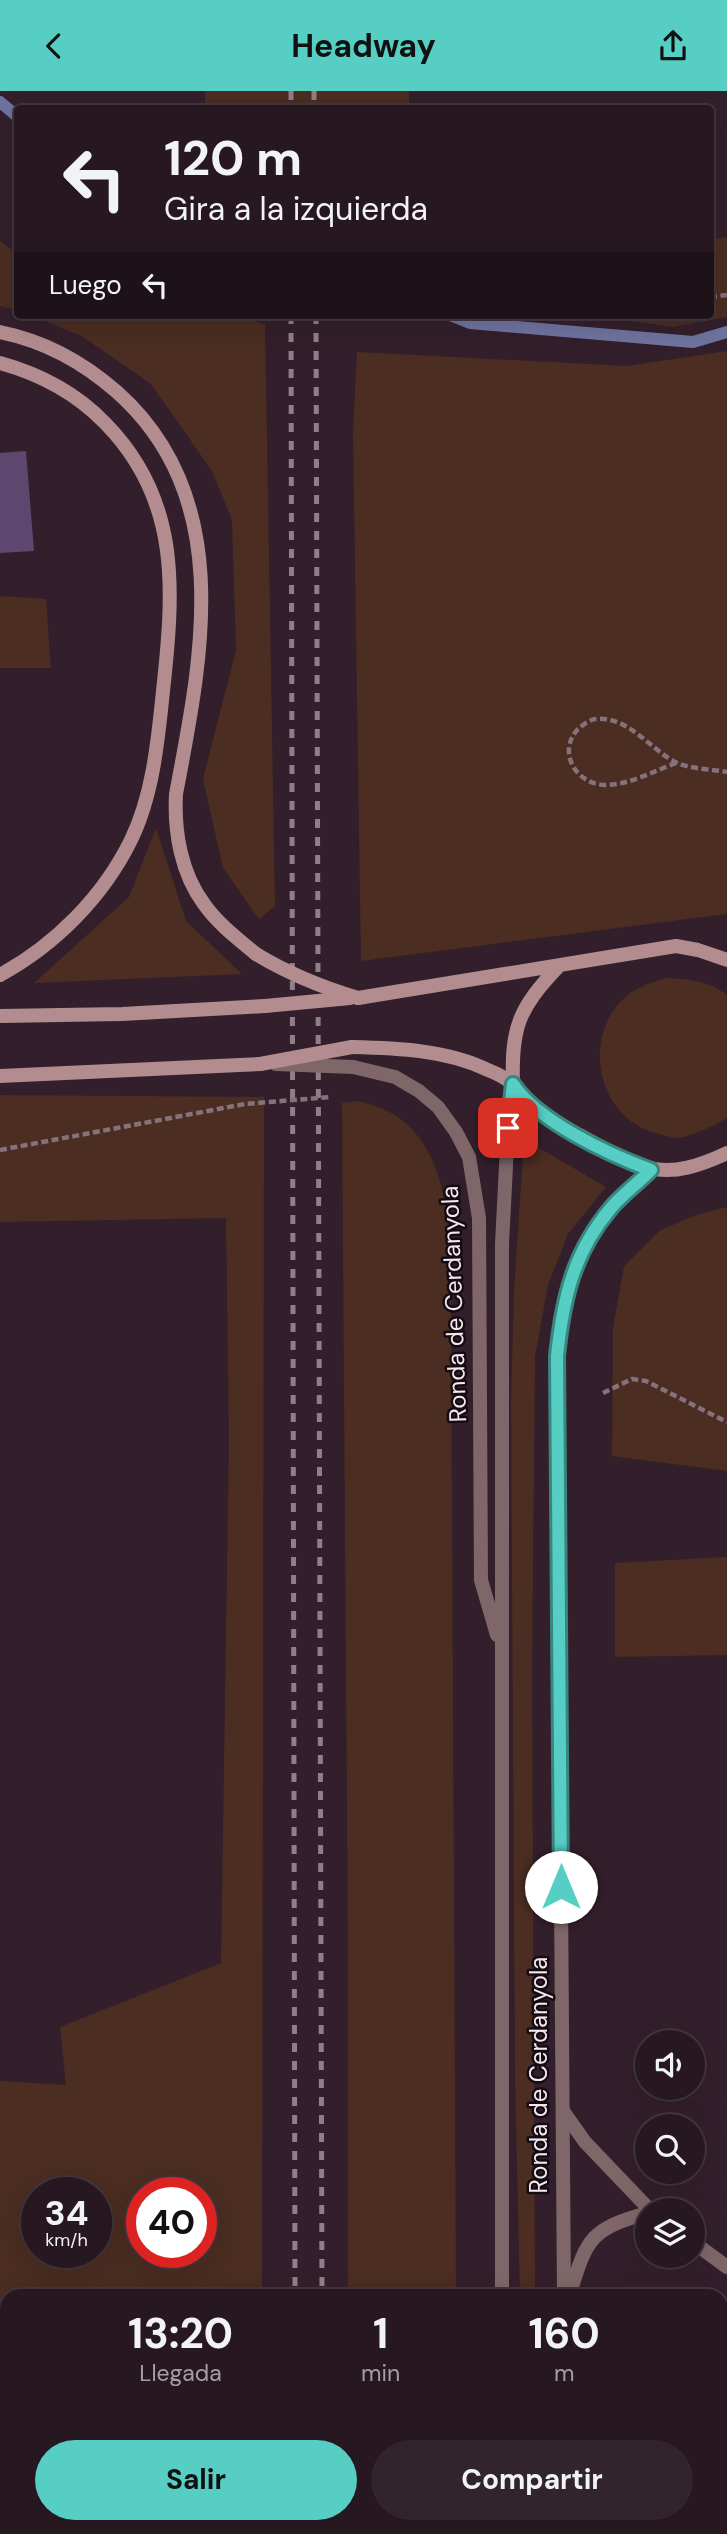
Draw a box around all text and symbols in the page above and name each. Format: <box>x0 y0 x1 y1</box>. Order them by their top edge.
text: Headway <box>291 25 436 67</box>
icon: back <box>35 27 73 65</box>
icon: share <box>654 27 692 65</box>
text: 120 m <box>164 126 302 190</box>
icon: left <box>49 133 140 224</box>
text: Gira a la izquierda <box>164 188 428 230</box>
icon: left <box>136 266 174 304</box>
text: Luego <box>49 268 122 302</box>
pin <box>478 1098 538 1158</box>
icon: arrive <box>489 1109 527 1147</box>
street label: Ronda de Cerdanyola <box>434 1185 473 1423</box>
position arrow <box>524 1850 598 1924</box>
street label: Ronda de Cerdanyola <box>523 1957 554 2193</box>
map controls <box>635 2030 705 2268</box>
button: sound <box>635 2030 705 2100</box>
button: search <box>635 2114 705 2184</box>
speed limit sign: 40 <box>126 2177 217 2268</box>
text: 34 <box>45 2190 88 2236</box>
button: layers <box>635 2198 705 2268</box>
text: km/h <box>45 2228 88 2252</box>
text: 13:20 <box>128 2306 233 2361</box>
text: 1 <box>373 2306 388 2361</box>
text: 160 <box>528 2306 600 2361</box>
text: Llegada <box>139 2358 222 2388</box>
text: min <box>361 2358 400 2388</box>
text: m <box>554 2358 574 2388</box>
button: Salir <box>35 2440 357 2520</box>
button: Compartir <box>371 2440 693 2520</box>

